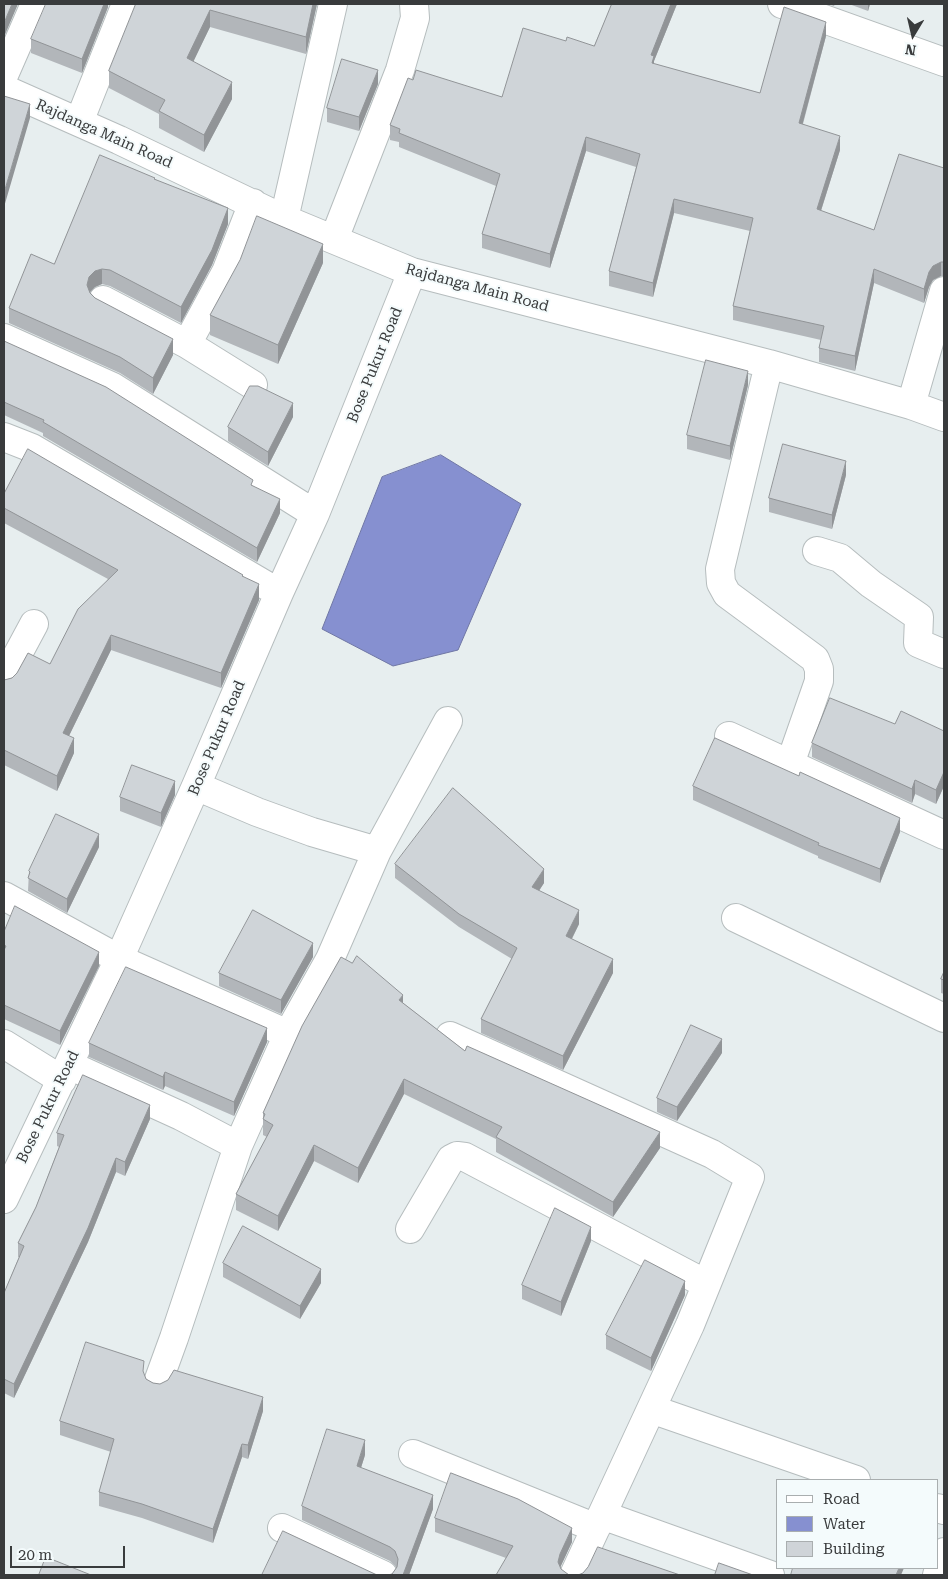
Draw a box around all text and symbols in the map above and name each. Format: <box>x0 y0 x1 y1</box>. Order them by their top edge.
north arrow <box>888 10 938 60</box>
text: N <box>904 41 917 59</box>
street label: Rajdanga Main Road <box>33 96 175 172</box>
street label: Rajdanga Main Road <box>403 260 551 316</box>
street label: Bose Pukur Road <box>344 305 406 425</box>
street label: Bose Pukur Road <box>185 678 249 798</box>
street label: Bose Pukur Road <box>13 1048 83 1166</box>
legend <box>776 1479 938 1569</box>
text: Road <box>823 1490 860 1508</box>
text: Water <box>823 1515 865 1533</box>
scale bar <box>12 1536 128 1568</box>
text: Building <box>823 1540 884 1558</box>
text: 20 m <box>18 1546 52 1564</box>

